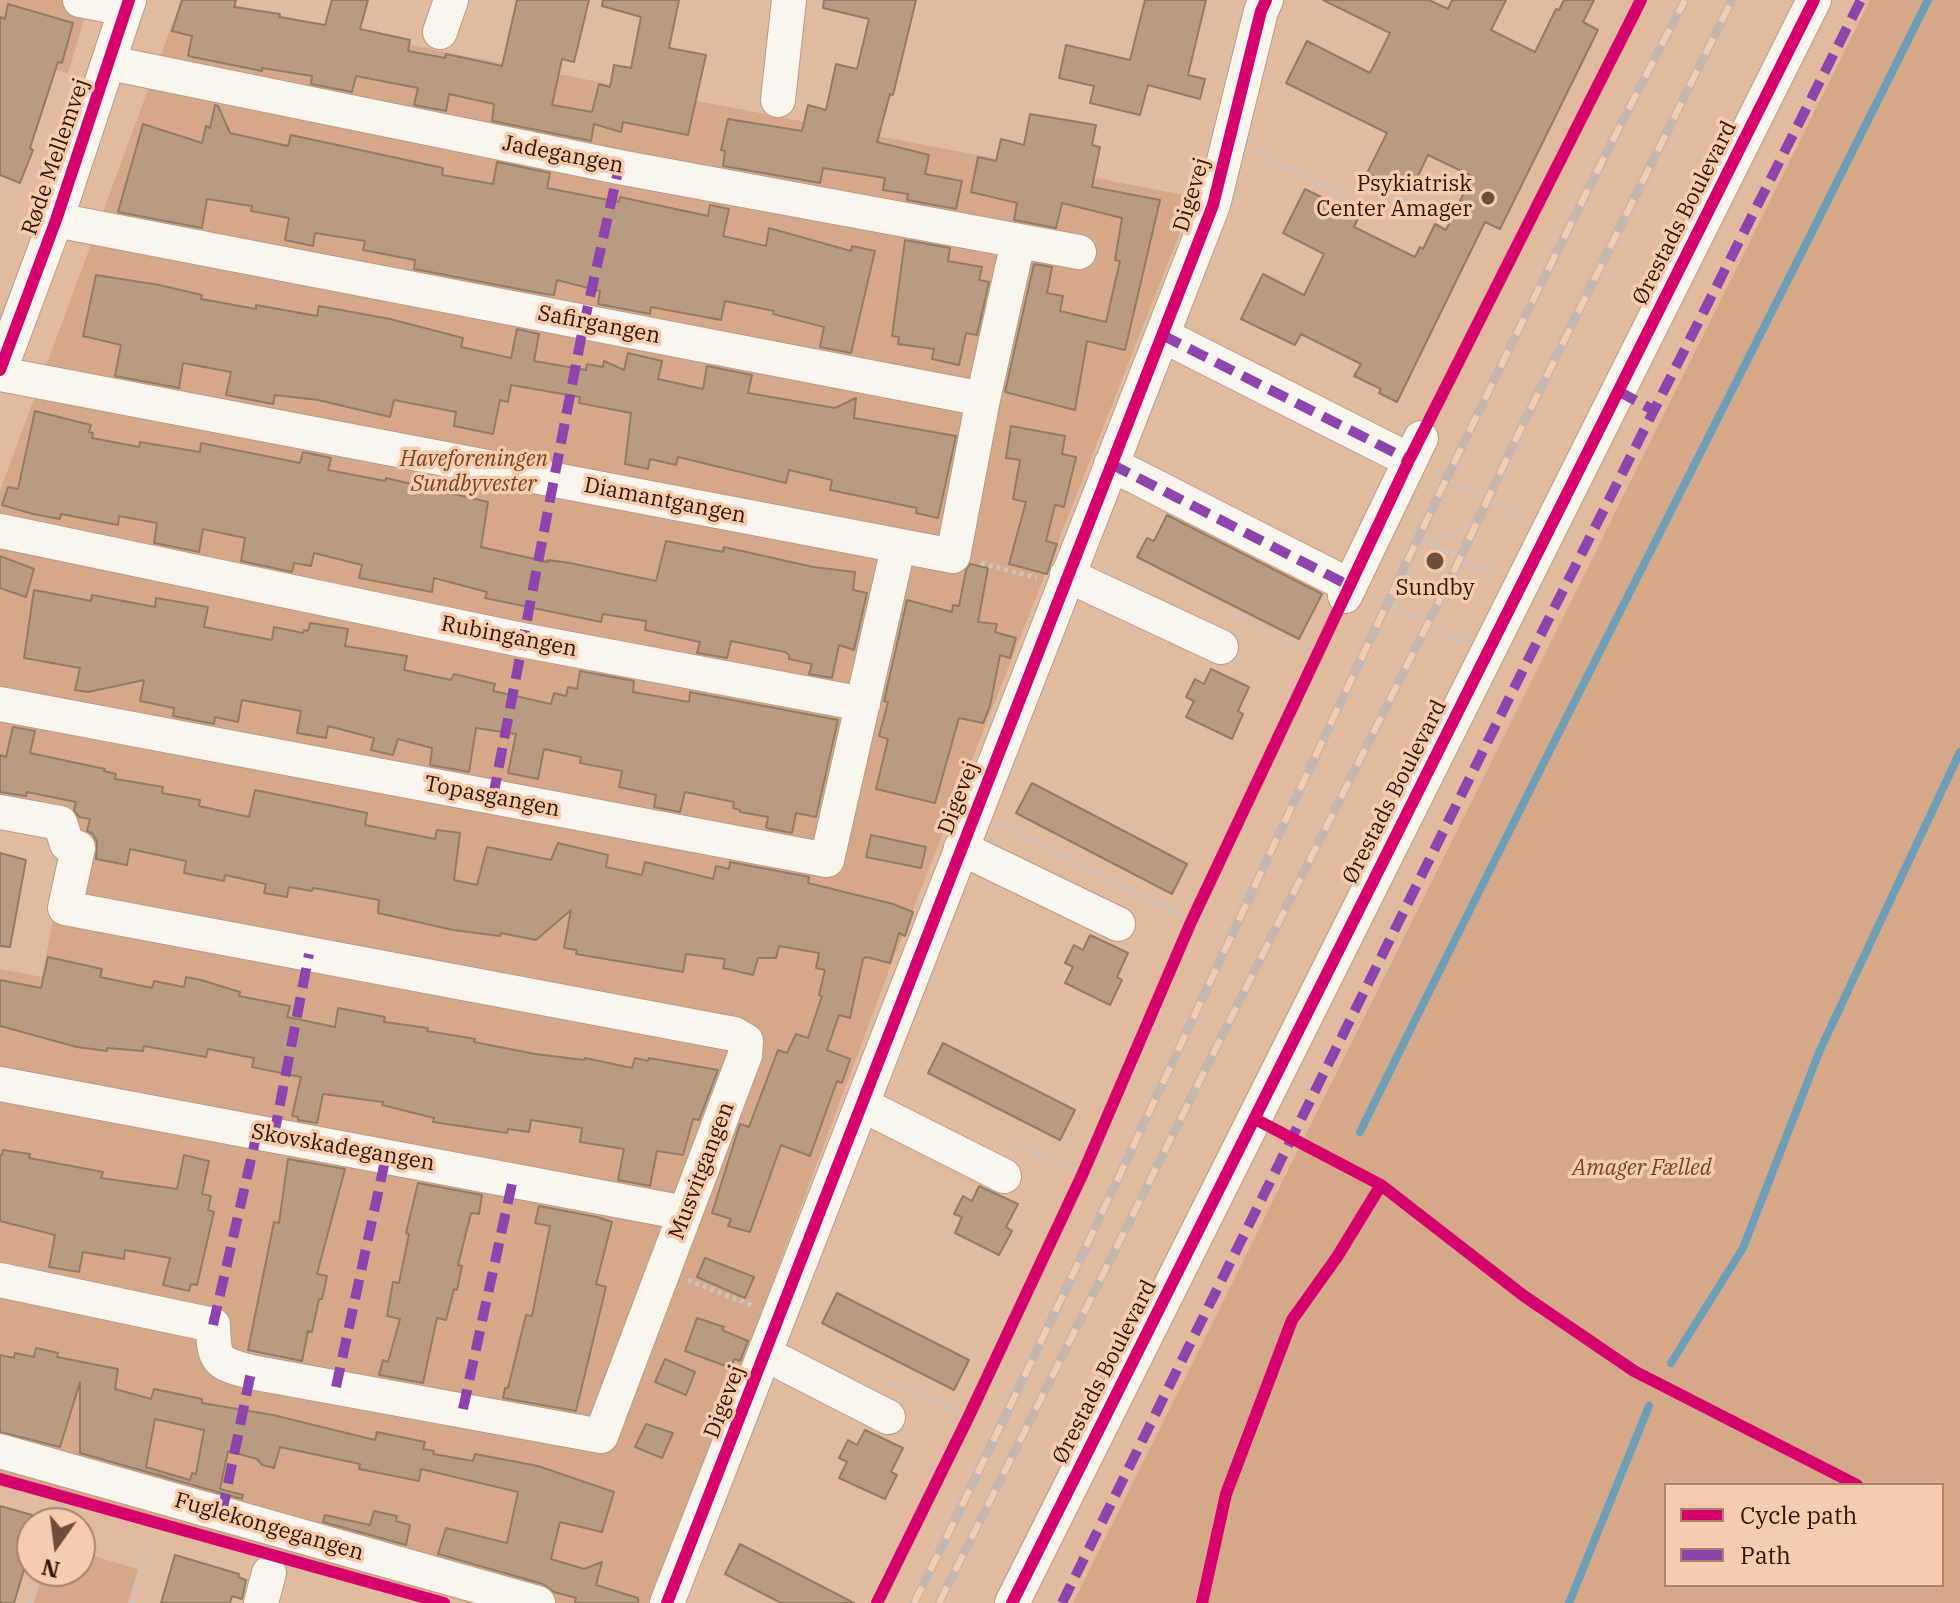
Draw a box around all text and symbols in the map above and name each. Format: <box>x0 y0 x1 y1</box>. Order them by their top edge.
street label: Røde Mellemvej <box>17 75 95 239</box>
street label: Ørestads Boulevard <box>1627 117 1743 309</box>
street label: Jadegangen <box>500 130 626 180</box>
street label: Digevej <box>1168 155 1216 235</box>
place label: Psykiatrisk Center Amager <box>1316 172 1472 224</box>
marker: Psykiatrisk Center Amager <box>1479 189 1497 207</box>
street label: Safirgangen <box>536 300 662 350</box>
park label: Haveforeningen Sundbyvester <box>400 447 548 498</box>
street label: Diamantgangen <box>582 472 748 530</box>
marker: Sundby <box>1424 550 1446 572</box>
place label: Sundby <box>1396 576 1474 602</box>
street label: Rubingangen <box>439 611 579 663</box>
street label: Ørestads Boulevard <box>1337 696 1453 888</box>
street label: Digevej <box>933 758 985 838</box>
street label: Topasgangen <box>422 771 562 823</box>
street label: Musvitgangen <box>664 1098 740 1244</box>
street label: Skovskadegangen <box>249 1119 437 1177</box>
park label: Amager Fælled <box>1572 1156 1712 1182</box>
street label: Ørestads Boulevard <box>1047 1276 1163 1468</box>
street label: Digevej <box>699 1362 751 1442</box>
legend <box>1664 1483 1944 1587</box>
street label: Fuglekongegangen <box>171 1487 367 1567</box>
text: Cycle path <box>1740 1499 1857 1531</box>
north arrow <box>16 1507 96 1587</box>
text: Path <box>1740 1539 1791 1571</box>
text: N <box>39 1553 63 1585</box>

